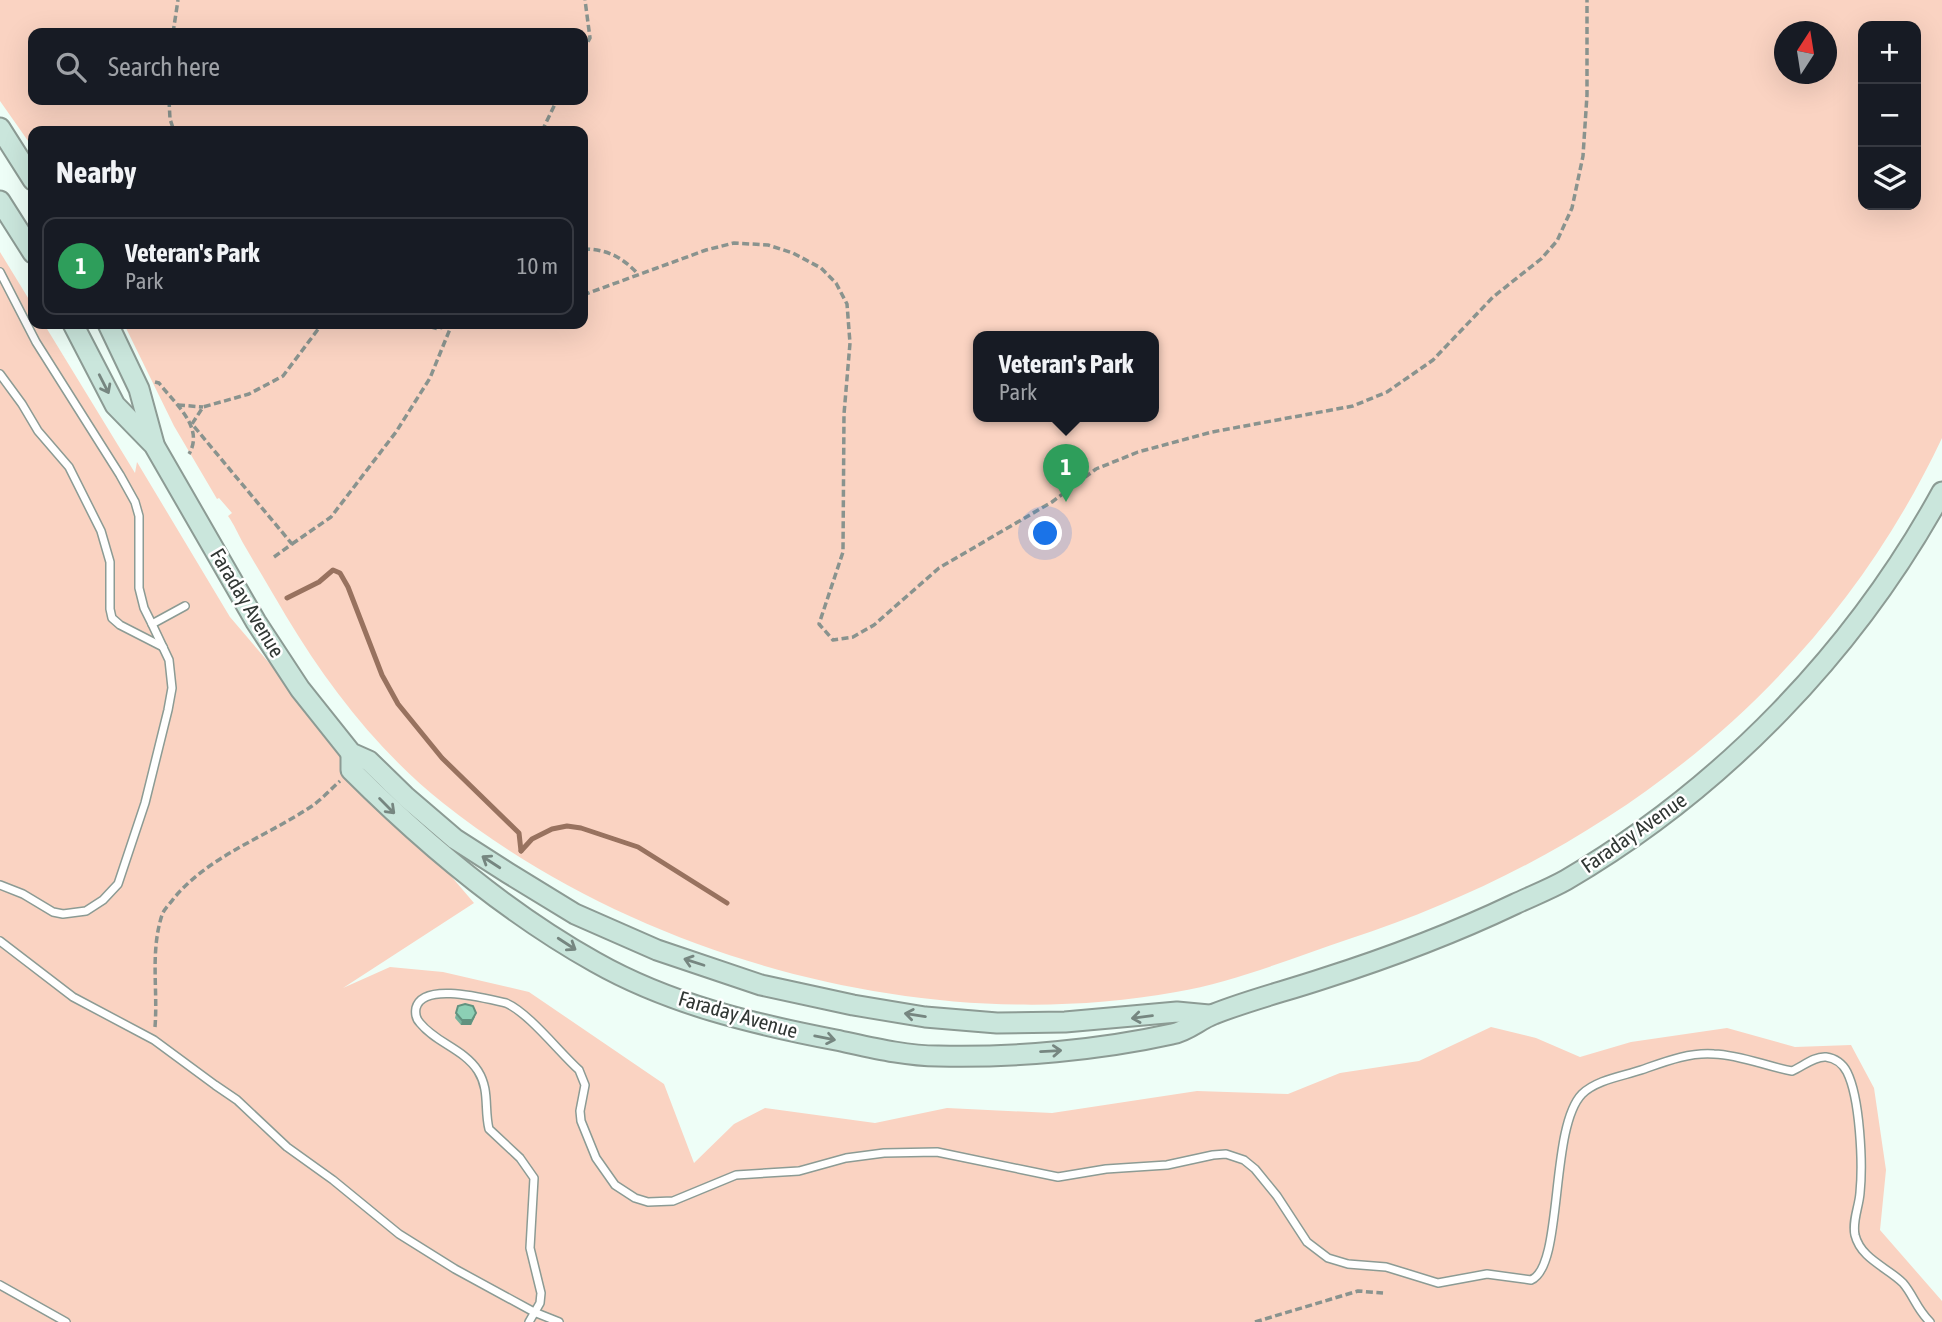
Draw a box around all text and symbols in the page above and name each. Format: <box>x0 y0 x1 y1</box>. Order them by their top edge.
north arrow <box>1774 21 1837 84</box>
map controls <box>1858 21 1921 210</box>
button: + <box>1858 21 1921 84</box>
search box <box>28 28 588 105</box>
icon: search <box>52 48 90 86</box>
text: Search here <box>108 52 220 82</box>
button: − <box>1858 84 1921 147</box>
button: layers <box>1858 147 1921 210</box>
text: Nearby <box>56 155 136 189</box>
text: Veteran's Park <box>125 238 260 268</box>
text: 1 <box>76 253 86 279</box>
text: 10 m <box>517 253 558 279</box>
text: Park <box>125 268 163 294</box>
popup <box>973 331 1159 422</box>
text: Veteran's Park <box>999 349 1133 379</box>
one-way arrow <box>98 374 112 394</box>
text: Park <box>999 379 1037 405</box>
pin: 1 <box>1043 444 1089 502</box>
your location <box>1028 516 1062 550</box>
street label: Faraday Avenue <box>206 544 290 661</box>
street label: Faraday Avenue <box>1576 787 1691 877</box>
one-way arrow <box>378 797 395 814</box>
one-way arrow <box>481 855 501 869</box>
one-way arrow <box>557 937 576 952</box>
one-way arrow <box>683 955 705 968</box>
street label: Faraday Avenue <box>676 986 801 1042</box>
one-way arrow <box>904 1008 927 1021</box>
one-way arrow <box>1131 1010 1153 1023</box>
one-way arrow <box>813 1032 836 1046</box>
one-way arrow <box>1039 1044 1062 1057</box>

